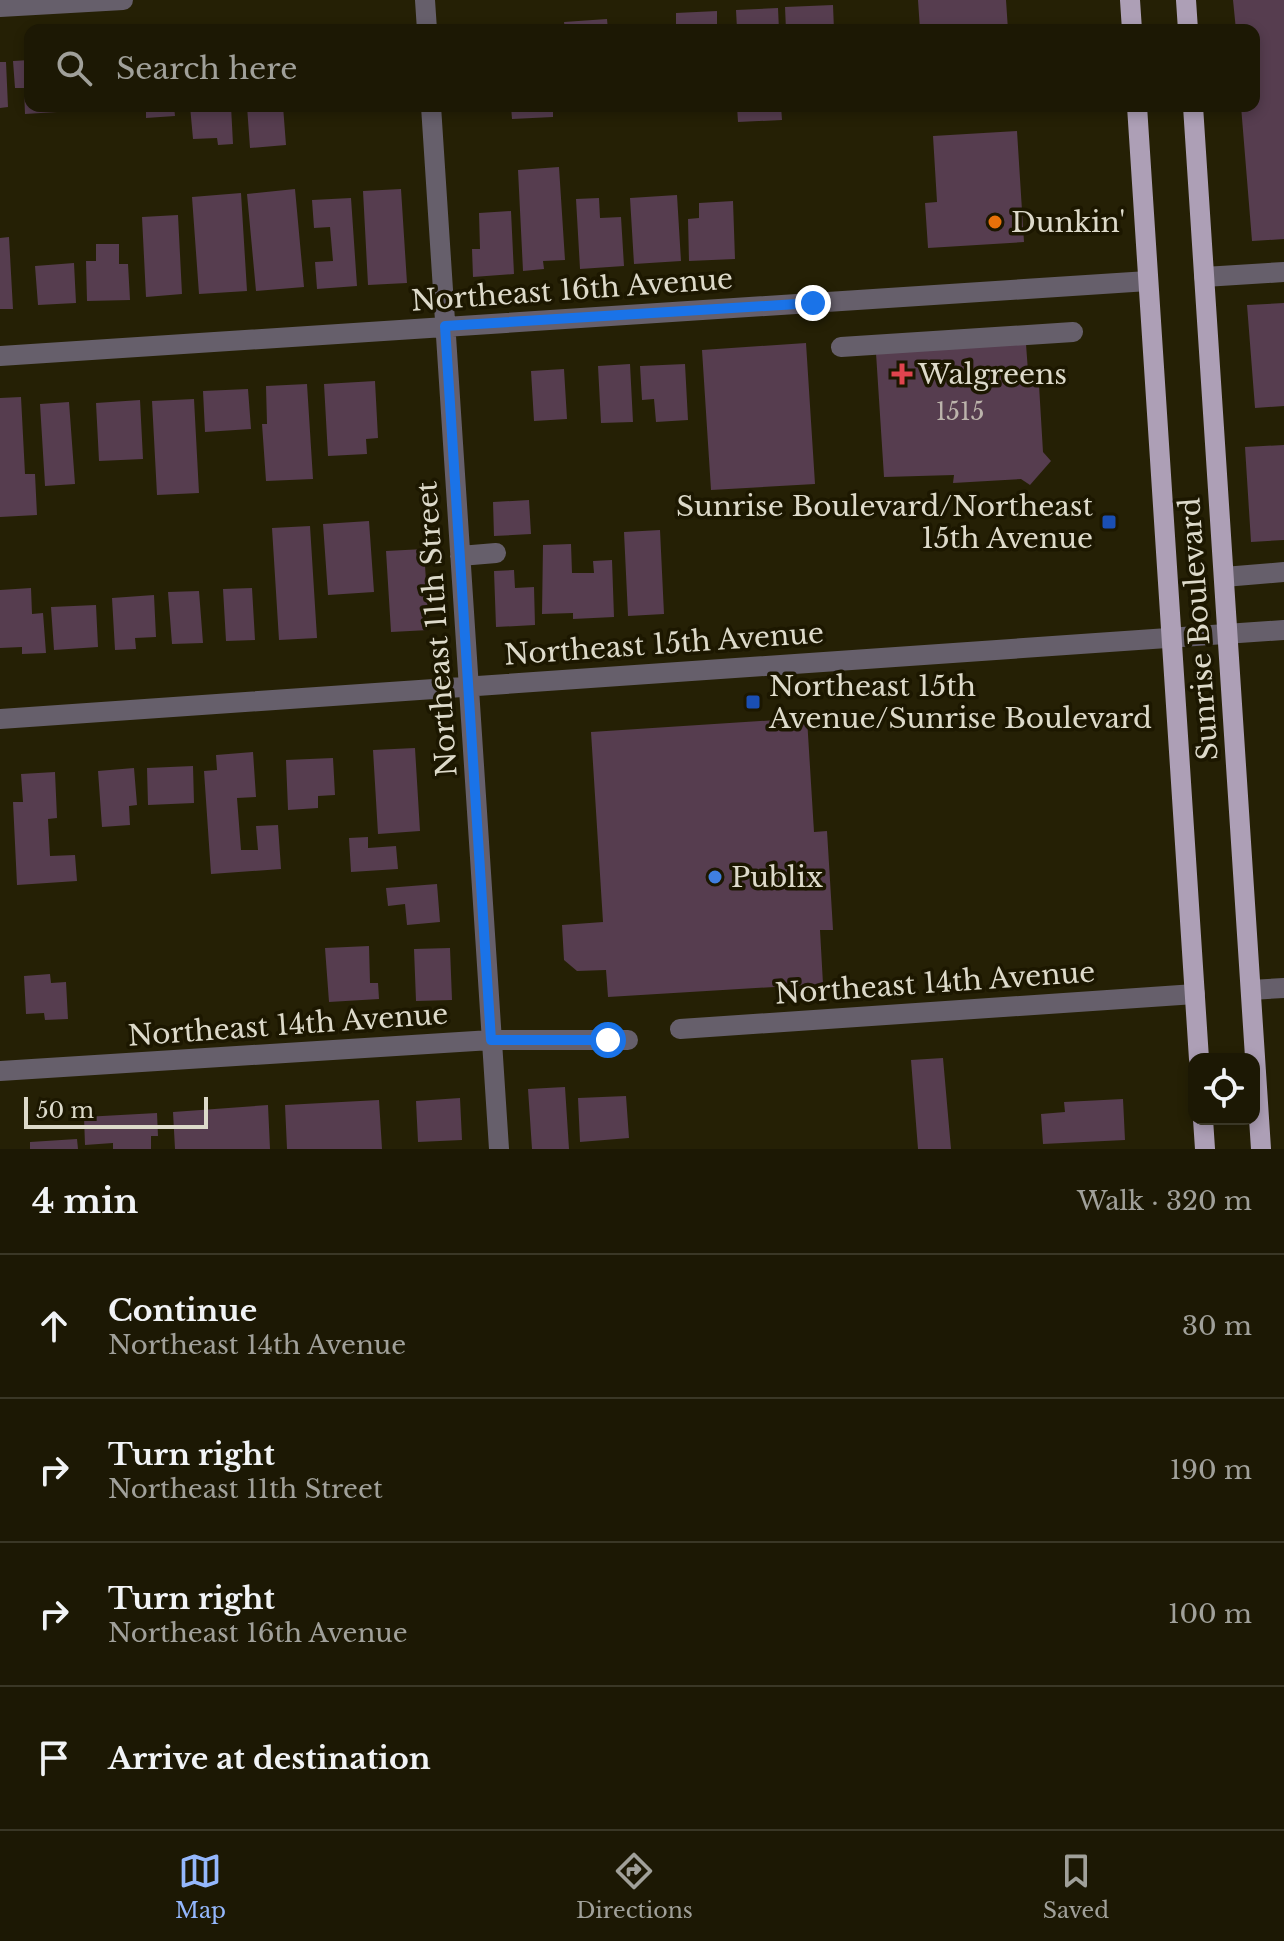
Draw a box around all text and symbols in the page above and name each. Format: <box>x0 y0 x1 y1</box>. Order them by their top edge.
search box <box>24 24 1260 112</box>
icon: search <box>52 46 96 90</box>
text: Search here <box>116 50 297 87</box>
place label: Dunkin' <box>1011 205 1125 240</box>
marker: Dunkin' <box>986 213 1004 231</box>
street label: Northeast 16th Avenue <box>410 261 734 319</box>
route end <box>795 285 831 321</box>
place label: Walgreens <box>917 357 1067 392</box>
marker: Walgreens <box>893 365 911 383</box>
house number: 1515 <box>936 397 984 426</box>
street label: Northeast 11th Street <box>409 480 465 778</box>
place label: Sunrise Boulevard/Northeast 15th Avenue <box>676 489 1093 556</box>
street label: Sunrise Boulevard <box>1172 496 1226 762</box>
marker: Sunrise Boulevard/Northeast 15th Avenue <box>1100 513 1118 531</box>
street label: Northeast 15th Avenue <box>503 615 825 673</box>
place label: Northeast 15th Avenue/Sunrise Boulevard <box>768 669 1152 736</box>
marker: Northeast 15th Avenue/Sunrise Boulevard <box>744 693 762 711</box>
place label: Publix <box>731 860 823 895</box>
marker: Publix <box>706 868 724 886</box>
street label: Northeast 14th Avenue <box>774 954 1096 1012</box>
street label: Northeast 14th Avenue <box>127 996 449 1054</box>
route start <box>590 1022 626 1058</box>
map controls <box>1188 1053 1260 1125</box>
button: locate <box>1188 1053 1260 1125</box>
scale bar <box>24 1093 208 1129</box>
text: 50 m <box>36 1097 94 1124</box>
text: 4 min <box>32 1180 138 1222</box>
text: Walk · 320 m <box>1077 1185 1252 1217</box>
text: Continue <box>108 1292 257 1329</box>
icon: ahead <box>32 1304 76 1348</box>
text: 30 m <box>1182 1310 1252 1342</box>
text: Northeast 14th Avenue <box>108 1329 406 1361</box>
text: Turn right <box>108 1436 275 1473</box>
icon: right <box>32 1448 76 1492</box>
text: 190 m <box>1170 1454 1252 1486</box>
text: Northeast 11th Street <box>108 1473 383 1505</box>
text: Turn right <box>108 1580 275 1617</box>
icon: right <box>32 1592 76 1636</box>
text: 100 m <box>1168 1598 1252 1630</box>
text: Northeast 16th Avenue <box>108 1617 408 1649</box>
icon: arrive <box>32 1736 76 1780</box>
text: Arrive at destination <box>108 1740 431 1777</box>
tab: Map <box>175 1849 226 1924</box>
tab: Directions <box>576 1849 693 1924</box>
tab: Saved <box>1043 1849 1109 1924</box>

